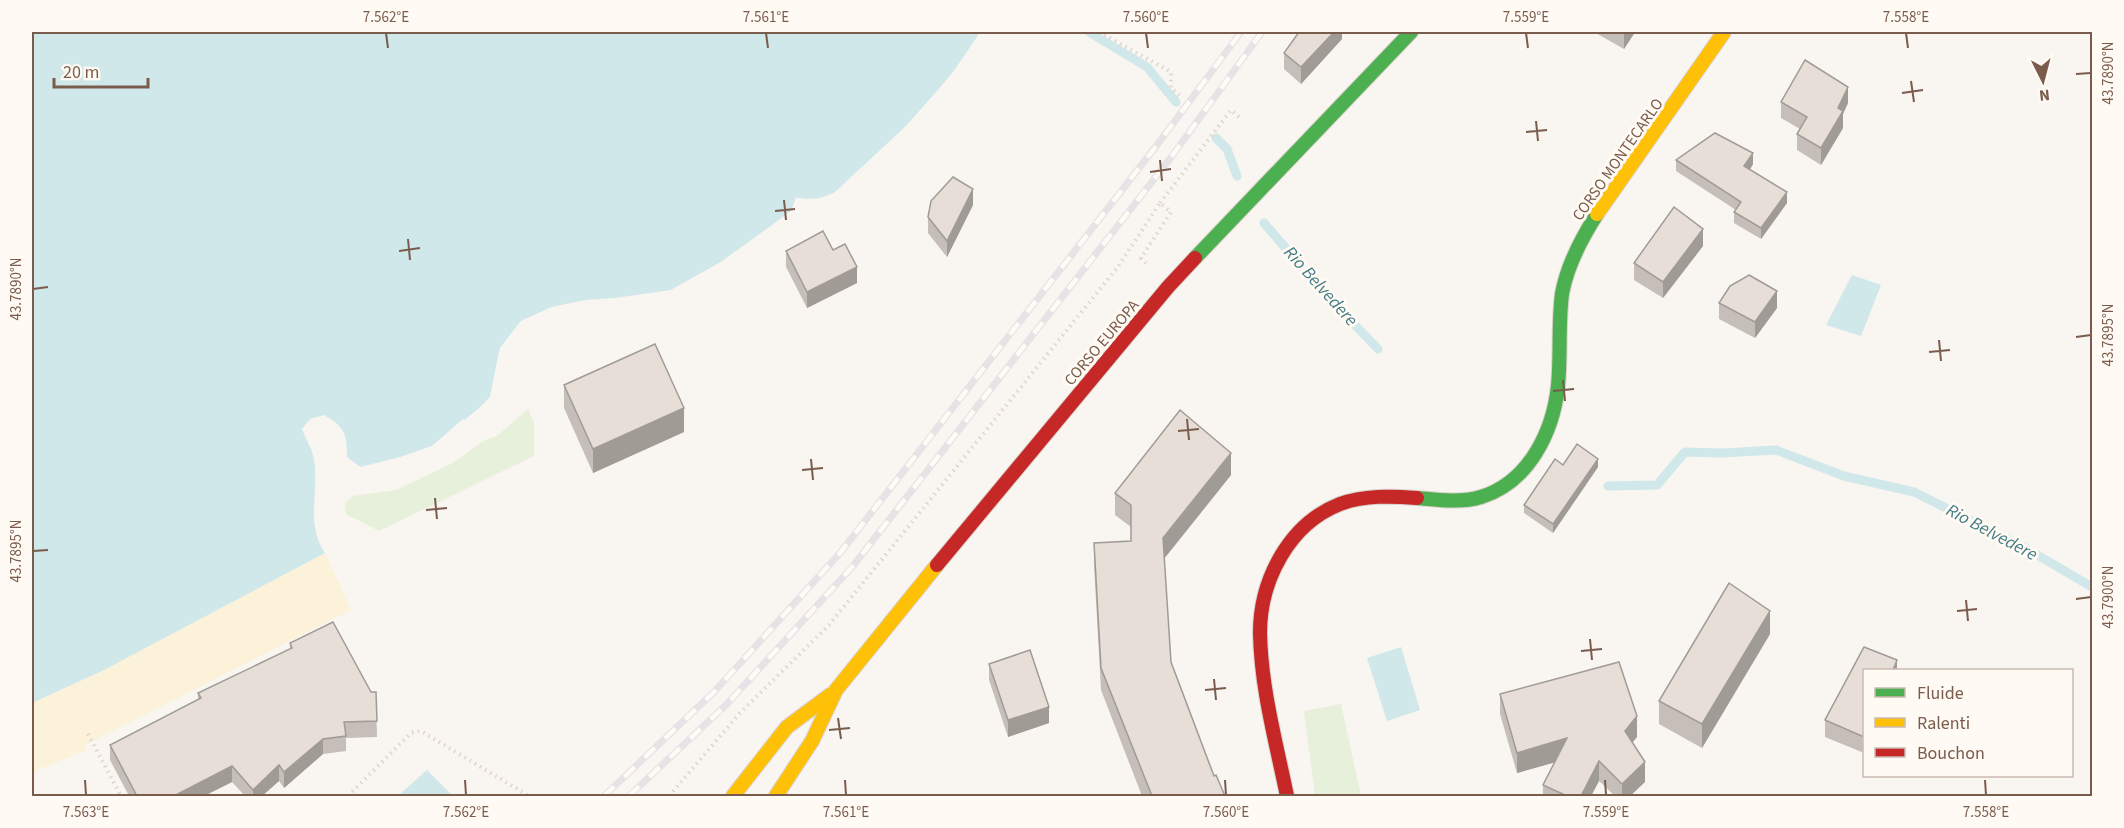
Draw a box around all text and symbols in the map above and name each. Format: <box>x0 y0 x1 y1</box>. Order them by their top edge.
text: 7.562°E <box>363 7 409 28</box>
text: 7.561°E <box>743 7 789 28</box>
text: 7.560°E <box>1123 7 1169 28</box>
text: 7.559°E <box>1503 7 1549 28</box>
text: 7.558°E <box>1883 7 1929 28</box>
text: 43.7890°N <box>2098 41 2119 105</box>
scale bar <box>54 51 148 89</box>
north arrow <box>2013 51 2073 111</box>
text: 20 m <box>63 60 99 85</box>
text: N <box>2038 83 2051 106</box>
street label: CORSO MONTECARLO <box>1567 94 1668 225</box>
water label: Rio Belvedere <box>1278 241 1364 332</box>
text: 43.7890°N <box>6 257 27 321</box>
street label: CORSO EUROPA <box>1059 295 1144 390</box>
text: 43.7895°N <box>2098 303 2119 367</box>
water label: Rio Belvedere <box>1942 498 2042 567</box>
text: 43.7895°N <box>6 519 27 583</box>
text: 43.7900°N <box>2098 565 2119 629</box>
legend <box>1863 669 2073 777</box>
text: Fluide <box>1917 681 1964 706</box>
text: Ralenti <box>1917 711 1970 736</box>
text: Bouchon <box>1917 741 1985 766</box>
text: 7.563°E <box>63 802 109 823</box>
text: 7.562°E <box>443 802 489 823</box>
text: 7.561°E <box>823 802 869 823</box>
text: 7.560°E <box>1203 802 1249 823</box>
text: 7.559°E <box>1583 802 1629 823</box>
text: 7.558°E <box>1963 802 2009 823</box>

